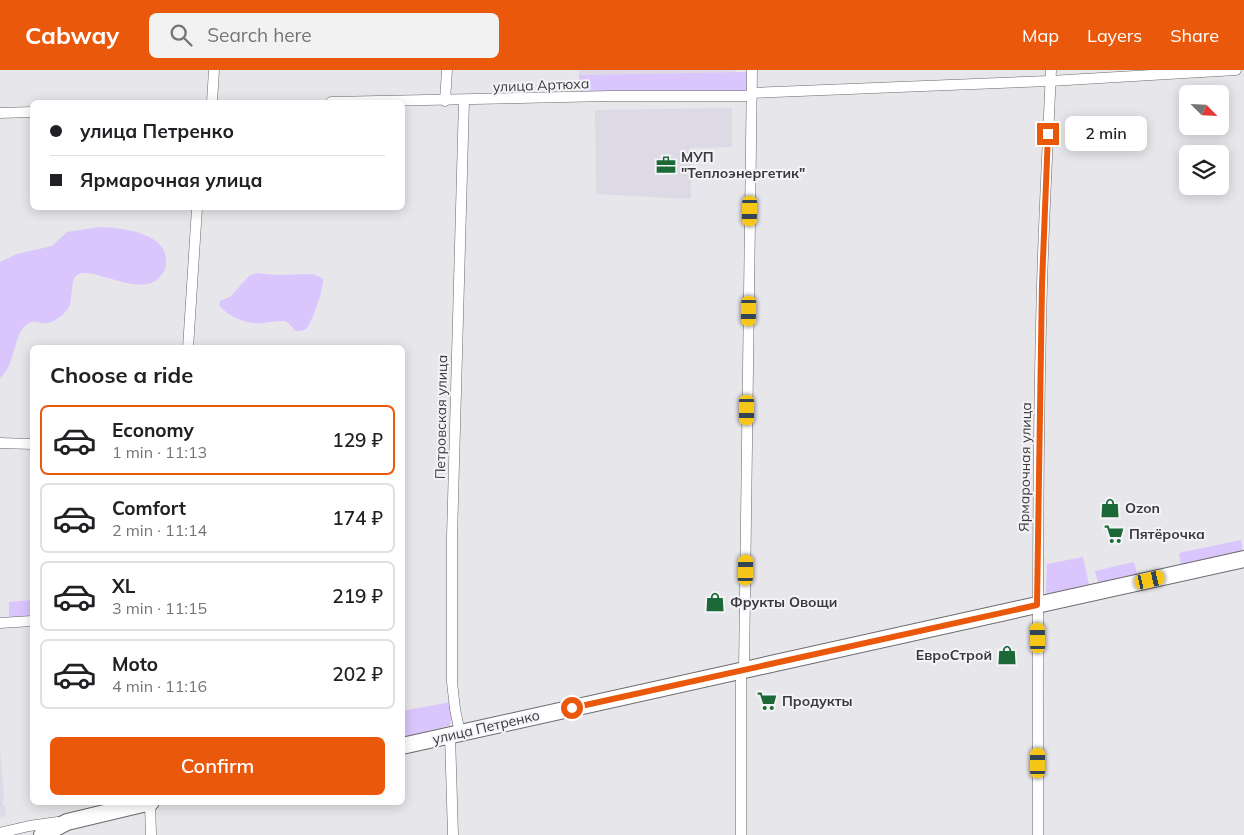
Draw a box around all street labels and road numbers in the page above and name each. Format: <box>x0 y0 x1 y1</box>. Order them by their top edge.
street label: улица Артюха <box>492 74 590 96</box>
street label: Петровская улица <box>431 355 451 479</box>
street label: Ярмарочная улица <box>1015 402 1035 532</box>
street label: улица Петренко <box>431 706 541 748</box>

